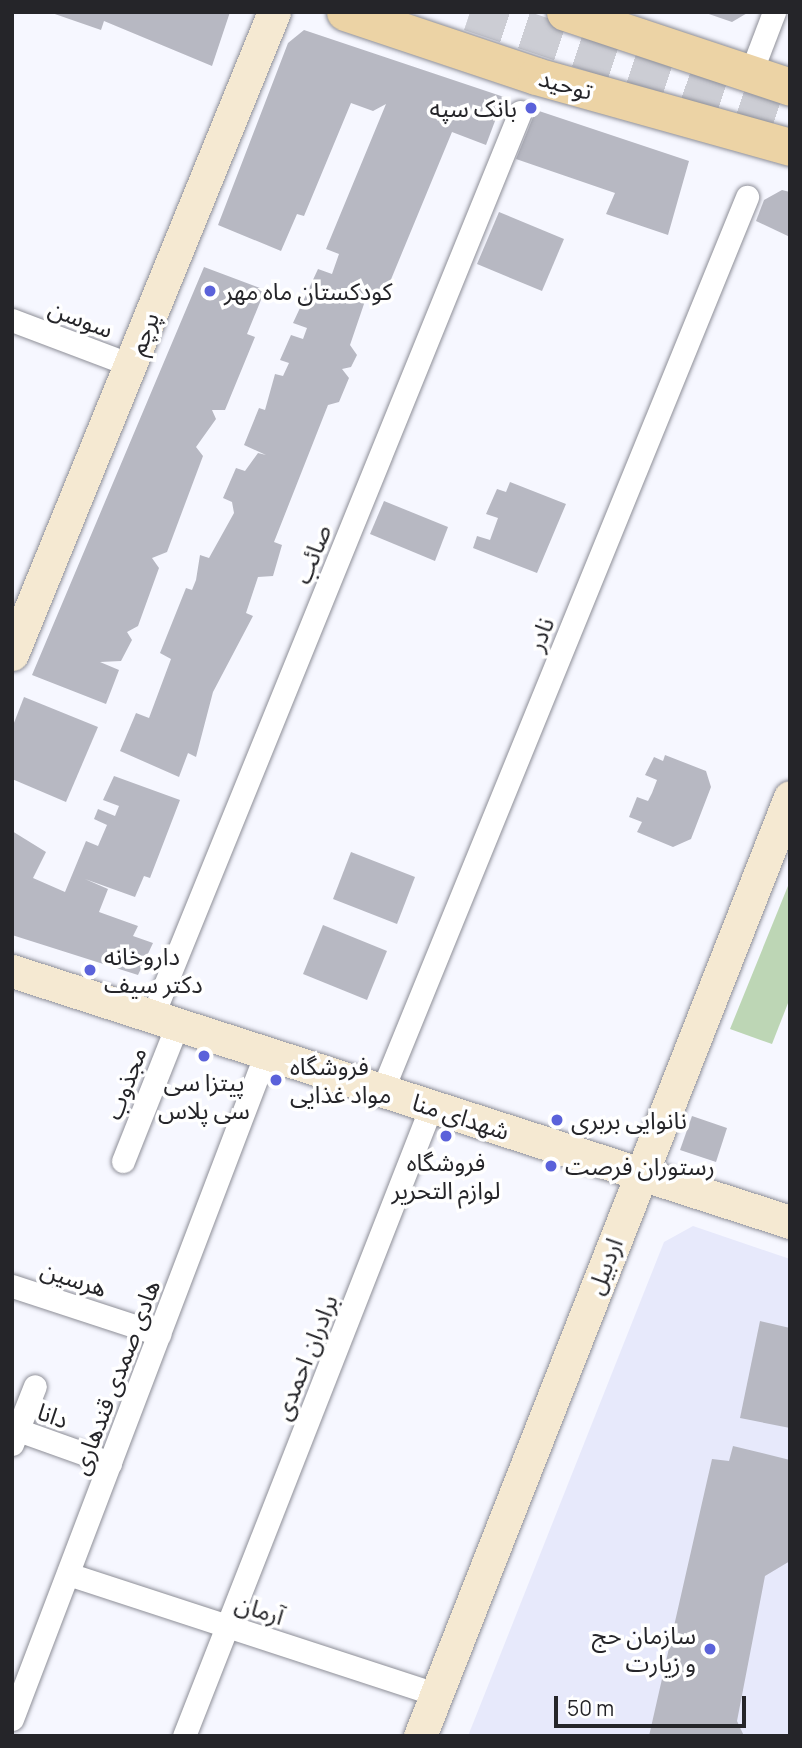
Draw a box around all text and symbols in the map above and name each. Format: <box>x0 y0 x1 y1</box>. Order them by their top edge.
street label: توحید <box>536 63 596 105</box>
place label: بانک سپه <box>429 94 517 122</box>
marker: بانک سپه <box>523 100 539 116</box>
place label: کودکستان ماه مهر <box>224 277 393 305</box>
marker: کودکستان ماه مهر <box>202 283 218 299</box>
street label: سوسن <box>45 293 117 343</box>
street label: پرچم <box>122 308 164 358</box>
street label: صائب <box>287 520 337 588</box>
street label: نادر <box>520 613 560 655</box>
place label: داروخانه دکتر سیف <box>104 942 203 998</box>
marker: داروخانه دکتر سیف <box>82 962 98 978</box>
street label: مجذوب <box>98 1043 152 1123</box>
marker: پیتزا سی سی پلاس <box>196 1048 212 1064</box>
place label: فروشگاه مواد غذایی <box>290 1052 391 1108</box>
place label: پیتزا سی سی پلاس <box>158 1068 250 1124</box>
marker: فروشگاه مواد غذایی <box>268 1072 284 1088</box>
street label: شهدای منا <box>409 1087 513 1145</box>
place label: نانوایی بربری <box>571 1106 687 1134</box>
marker: نانوایی بربری <box>549 1112 565 1128</box>
marker: فروشگاه لوازم التحریر <box>438 1128 454 1144</box>
place label: فروشگاه لوازم التحریر <box>391 1148 501 1204</box>
place label: رستوران فرصت <box>565 1152 715 1180</box>
marker: رستوران فرصت <box>543 1158 559 1174</box>
street label: اردبیل <box>580 1234 628 1298</box>
street label: هرسین <box>37 1254 111 1302</box>
street label: هادی صمدی قندهاری <box>65 1276 165 1478</box>
street label: برادران احمدی <box>267 1290 343 1424</box>
street label: دانا <box>34 1396 72 1434</box>
street label: آرمان <box>232 1588 288 1630</box>
place label: سازمان حج و زیارت <box>592 1621 696 1677</box>
marker: سازمان حج و زیارت <box>702 1641 718 1657</box>
scale bar <box>557 1682 750 1726</box>
text: 50 m <box>567 1694 614 1722</box>

